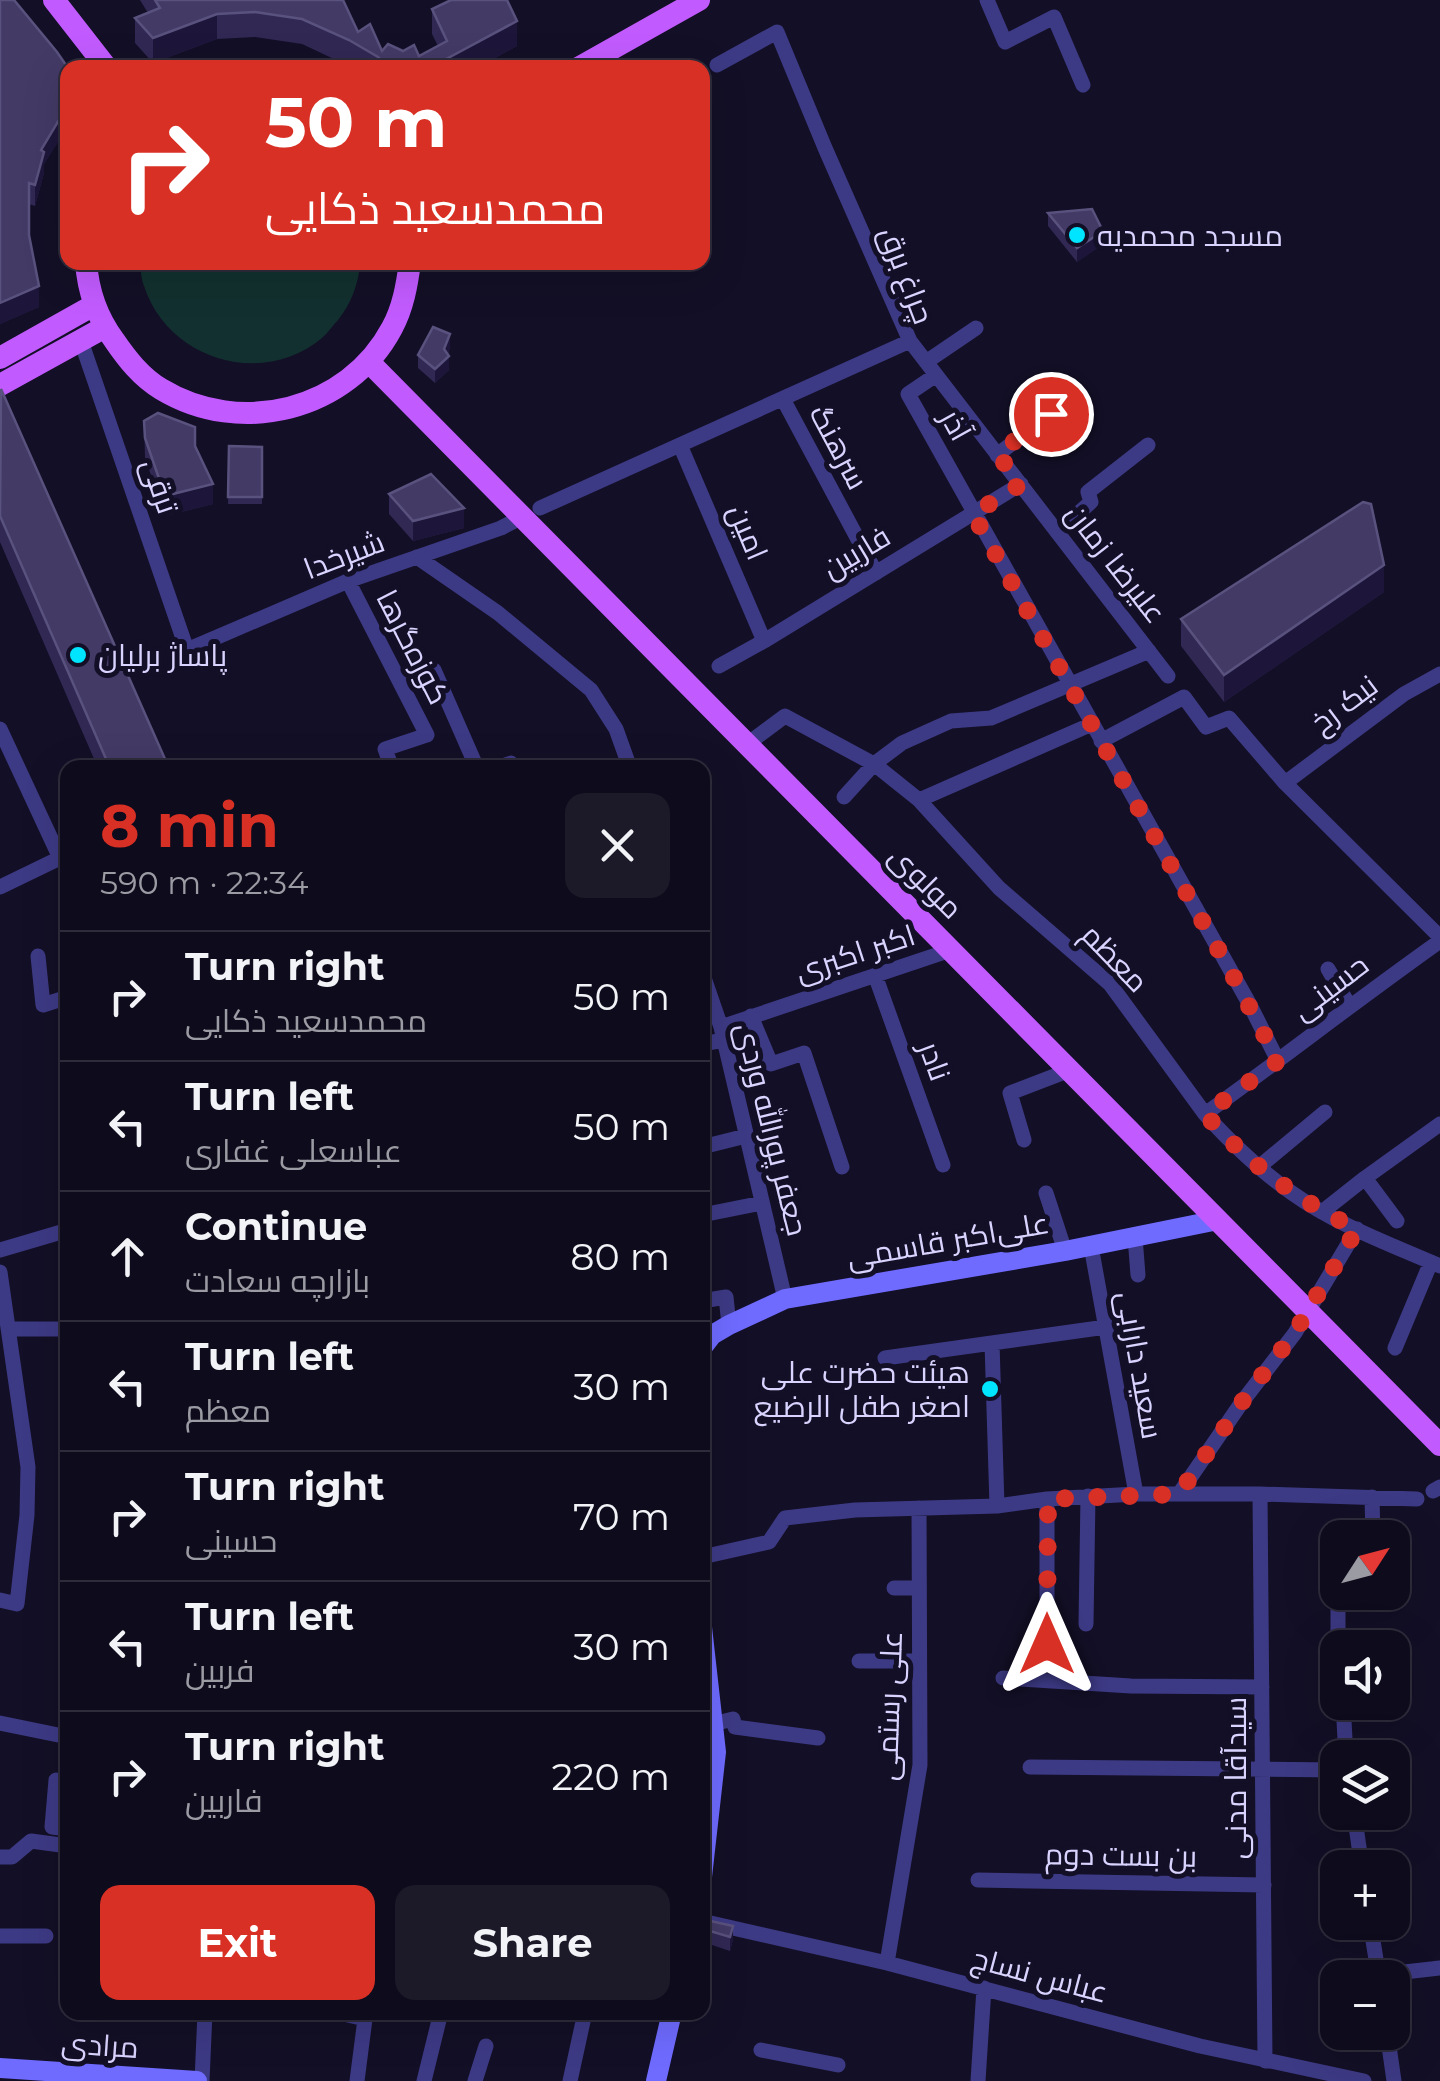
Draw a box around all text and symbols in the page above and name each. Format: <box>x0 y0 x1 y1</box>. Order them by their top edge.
text: 50 m <box>265 79 447 165</box>
icon: right <box>100 100 230 230</box>
text: محمدسعید ذکایی <box>265 180 605 235</box>
place label: مسجد محمدیه <box>1097 217 1283 254</box>
street label: چراغ برق <box>870 221 942 330</box>
marker: مسجد محمدیه <box>1066 224 1088 246</box>
pin <box>1009 372 1094 457</box>
icon: arrive <box>1024 387 1079 442</box>
street label: سرهنگ <box>801 398 877 496</box>
street label: آذر <box>931 401 980 447</box>
street label: ترقی <box>133 454 187 518</box>
street label: علیرضا زمان <box>1058 496 1174 630</box>
street label: امین <box>720 498 776 566</box>
street label: فاربین <box>815 517 897 587</box>
street label: شیرخدا <box>298 523 390 587</box>
street label: کوزه‌گرها <box>368 584 458 710</box>
place label: پاساژ برلیان <box>98 637 227 675</box>
marker: پاساژ برلیان <box>67 644 89 666</box>
street label: نیک رخ <box>1303 667 1386 743</box>
text: 8 min <box>100 789 279 862</box>
button: close <box>565 793 670 898</box>
street label: مولوی <box>881 837 971 927</box>
text: 590 m · 22:34 <box>100 863 308 902</box>
street label: اکبر اکبری <box>790 916 920 990</box>
street label: معظم <box>1072 916 1156 1001</box>
text: Turn right <box>185 943 384 990</box>
street label: حسینی <box>1284 946 1376 1028</box>
icon: right <box>100 969 155 1024</box>
text: 50 m <box>573 973 670 1020</box>
text: محمدسعید ذکایی <box>185 1001 427 1040</box>
street label: جعفر پورالله وردی <box>727 1018 817 1240</box>
street label: نادر <box>910 1034 959 1086</box>
text: Turn left <box>185 1073 354 1120</box>
icon: left <box>100 1099 155 1154</box>
text: 50 m <box>573 1103 670 1150</box>
text: عباسعلی غفاری <box>185 1131 402 1170</box>
text: Continue <box>185 1203 367 1250</box>
street label: علی‌اکبر قاسمی <box>844 1204 1052 1276</box>
icon: ahead <box>100 1229 155 1284</box>
text: 80 m <box>570 1233 670 1280</box>
text: بازارچه سعادت <box>185 1261 370 1300</box>
street label: سعید دارابی <box>1109 1288 1171 1442</box>
text: Turn left <box>185 1333 354 1380</box>
place label: هیئت حضرت علی اصغر طفل الرضیع <box>753 1354 970 1427</box>
icon: left <box>100 1359 155 1414</box>
text: 30 m <box>573 1363 670 1410</box>
marker: هیئت حضرت علی اصغر طفل الرضیع <box>979 1378 1001 1400</box>
text: معظم <box>185 1391 271 1430</box>
text: Turn right <box>185 1463 384 1510</box>
icon: right <box>100 1489 155 1544</box>
text: 70 m <box>573 1493 670 1540</box>
north arrow <box>1320 1520 1410 1610</box>
map controls <box>1320 1520 1410 2050</box>
text: حسینی <box>185 1521 277 1560</box>
position arrow <box>995 1592 1099 1696</box>
text: Turn left <box>185 1593 354 1640</box>
icon: left <box>100 1619 155 1674</box>
text: 30 m <box>573 1623 670 1670</box>
button: sound <box>1320 1630 1410 1720</box>
street label: علی رستمی <box>868 1631 910 1781</box>
text: فربین <box>185 1651 254 1690</box>
street label: سیدآقا مدنی <box>1217 1697 1254 1859</box>
text: Turn right <box>185 1723 384 1770</box>
button: layers <box>1320 1740 1410 1830</box>
icon: right <box>100 1749 155 1804</box>
text: 220 m <box>551 1753 670 1800</box>
text: فاربین <box>185 1781 263 1820</box>
street label: بن بست دوم <box>1044 1835 1198 1877</box>
button: + <box>1320 1850 1410 1940</box>
button: Exit <box>100 1885 375 2000</box>
button: Share <box>395 1885 670 2000</box>
street label: عباس نساج <box>967 1939 1112 2013</box>
button: − <box>1320 1960 1410 2050</box>
street label: مرادی <box>60 2024 140 2066</box>

